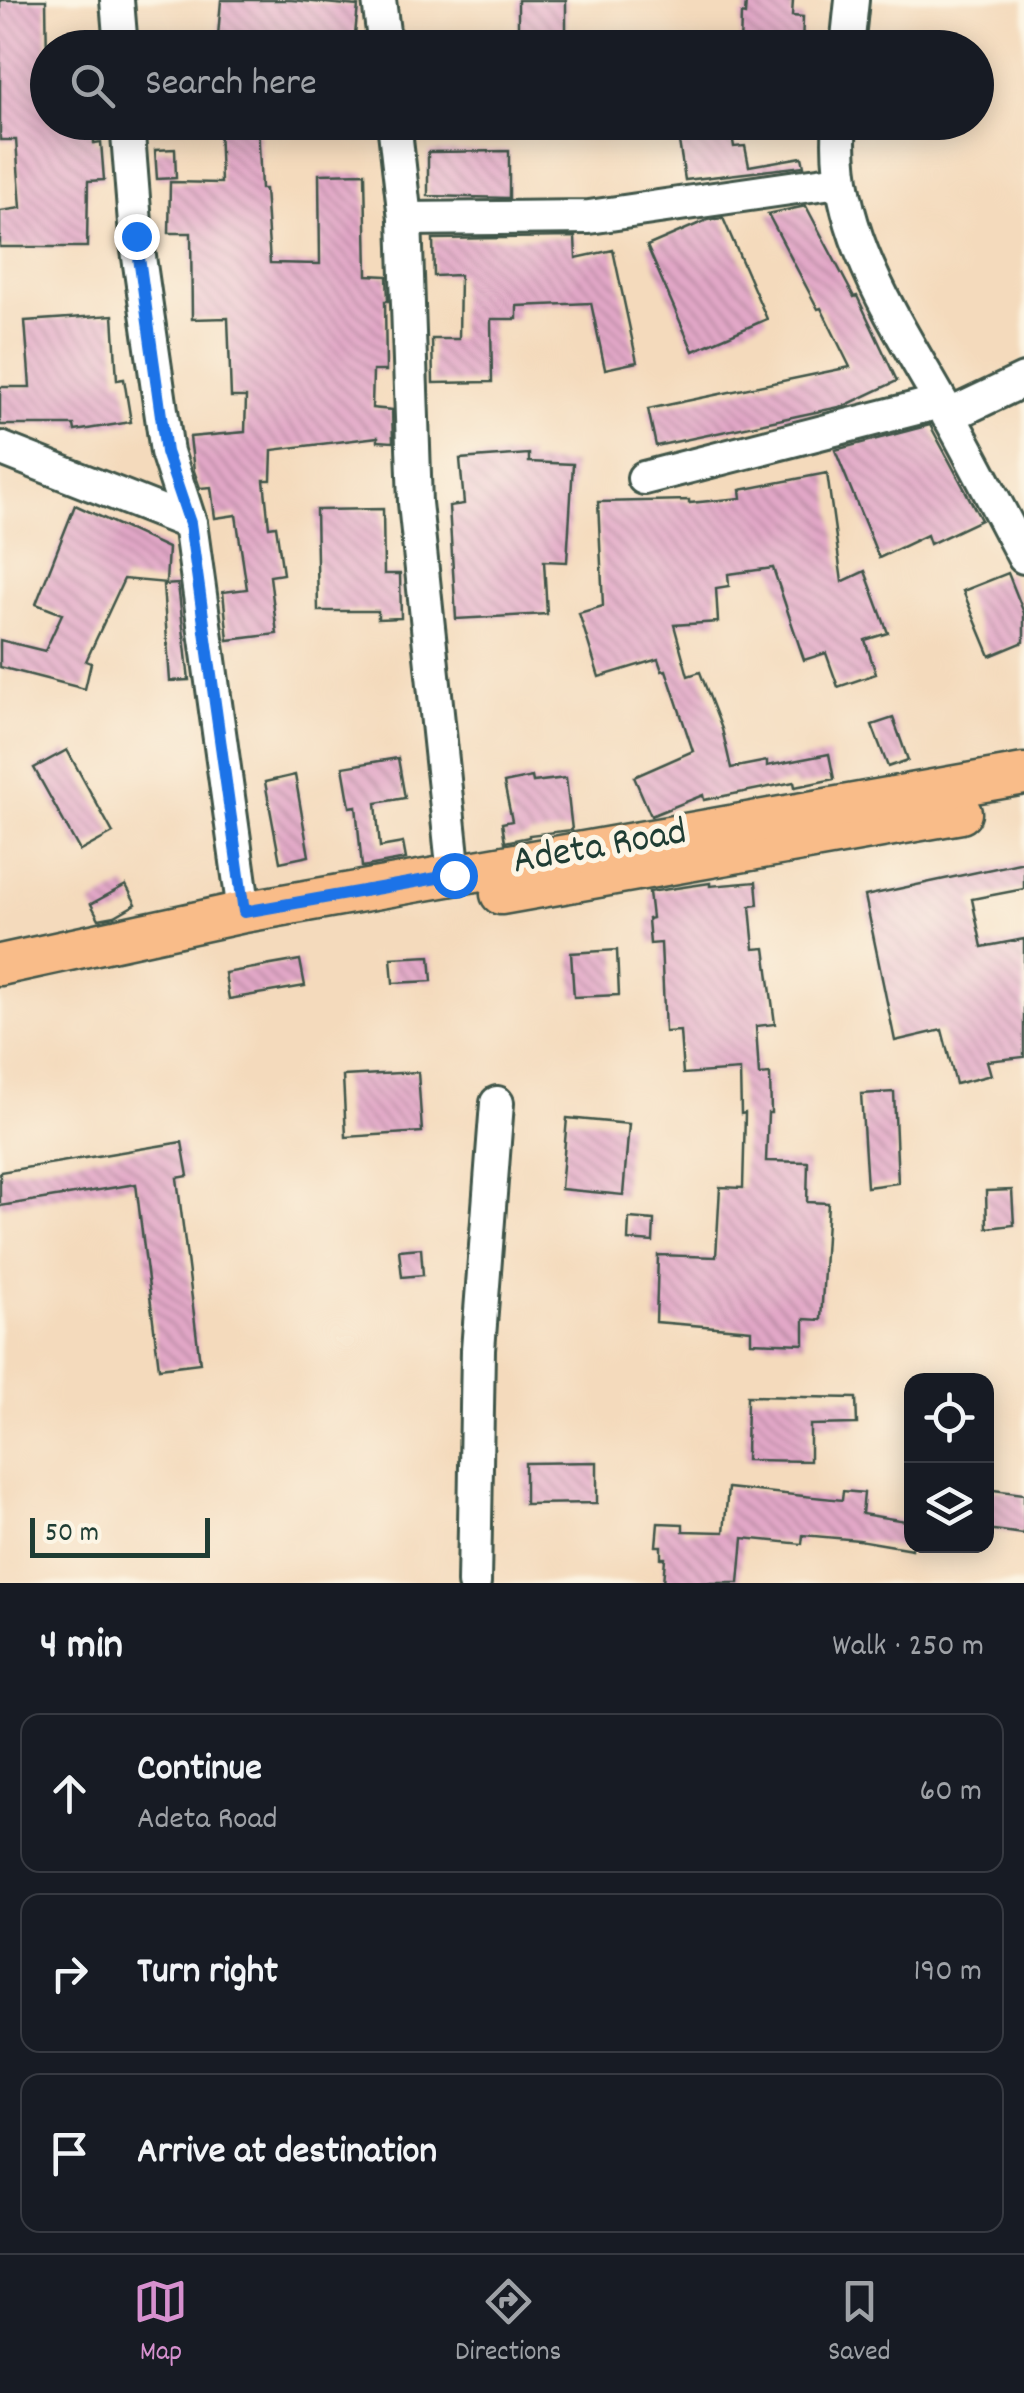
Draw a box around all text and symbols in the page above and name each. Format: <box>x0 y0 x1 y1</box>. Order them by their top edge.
search box <box>30 30 994 140</box>
icon: search <box>65 58 120 113</box>
text: Search here <box>145 58 317 113</box>
route end <box>114 214 160 260</box>
street label: Adeta Road <box>509 806 691 892</box>
route start <box>432 853 478 899</box>
map controls <box>904 1373 994 1553</box>
button: locate <box>904 1373 994 1463</box>
button: layers <box>904 1463 994 1553</box>
scale bar <box>30 1513 210 1558</box>
text: 50 m <box>45 1515 99 1555</box>
text: 4 min <box>40 1618 123 1678</box>
text: Walk · 250 m <box>832 1625 984 1671</box>
text: Continue <box>137 1743 262 1798</box>
icon: ahead <box>42 1766 97 1821</box>
text: 60 m <box>920 1770 982 1816</box>
text: Adeta Road <box>137 1798 278 1844</box>
icon: right <box>42 1946 97 2001</box>
text: Turn right <box>137 1946 278 2001</box>
text: 190 m <box>914 1950 982 1996</box>
icon: arrive <box>42 2126 97 2181</box>
text: Arrive at destination <box>137 2126 437 2181</box>
tab: Map <box>133 2274 188 2374</box>
tab: Directions <box>455 2274 561 2374</box>
tab: Saved <box>828 2274 891 2374</box>

